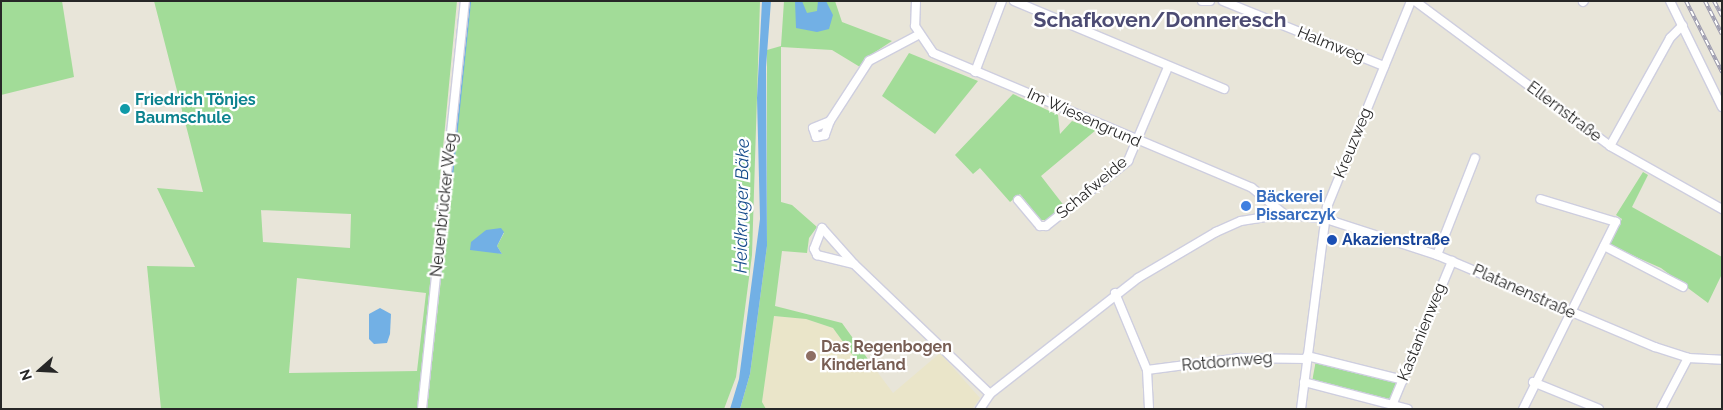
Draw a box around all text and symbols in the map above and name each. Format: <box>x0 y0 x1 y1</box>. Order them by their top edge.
district label: Schafkoven/Donneresch <box>1034 7 1286 33</box>
street label: Halmweg <box>1294 23 1368 67</box>
street label: Ellernstraße <box>1523 78 1605 146</box>
street label: Im Wiesengrund <box>1024 84 1144 152</box>
place label: Friedrich Tönjes Baumschule <box>135 90 256 128</box>
marker: Friedrich Tönjes Baumschule <box>119 103 131 115</box>
street label: Kreuzweg <box>1330 105 1376 181</box>
street label: Neuenbrücker Weg <box>427 132 461 278</box>
water label: Heidkruger Bäke <box>730 138 754 274</box>
street label: Schafweide <box>1053 153 1131 223</box>
place label: Bäckerei Pissarczyk <box>1256 187 1336 225</box>
marker: Bäckerei Pissarczyk <box>1240 200 1252 212</box>
place label: Akazienstraße <box>1342 230 1450 250</box>
marker: Akazienstraße <box>1326 234 1338 246</box>
street label: Platanenstraße <box>1470 261 1578 323</box>
street label: Kastanienweg <box>1394 280 1450 384</box>
place label: Das Regenbogen Kinderland <box>821 337 952 375</box>
north arrow <box>15 345 65 395</box>
street label: Rotdornweg <box>1181 348 1273 376</box>
marker: Das Regenbogen Kinderland <box>805 350 817 362</box>
text: N <box>17 367 35 383</box>

